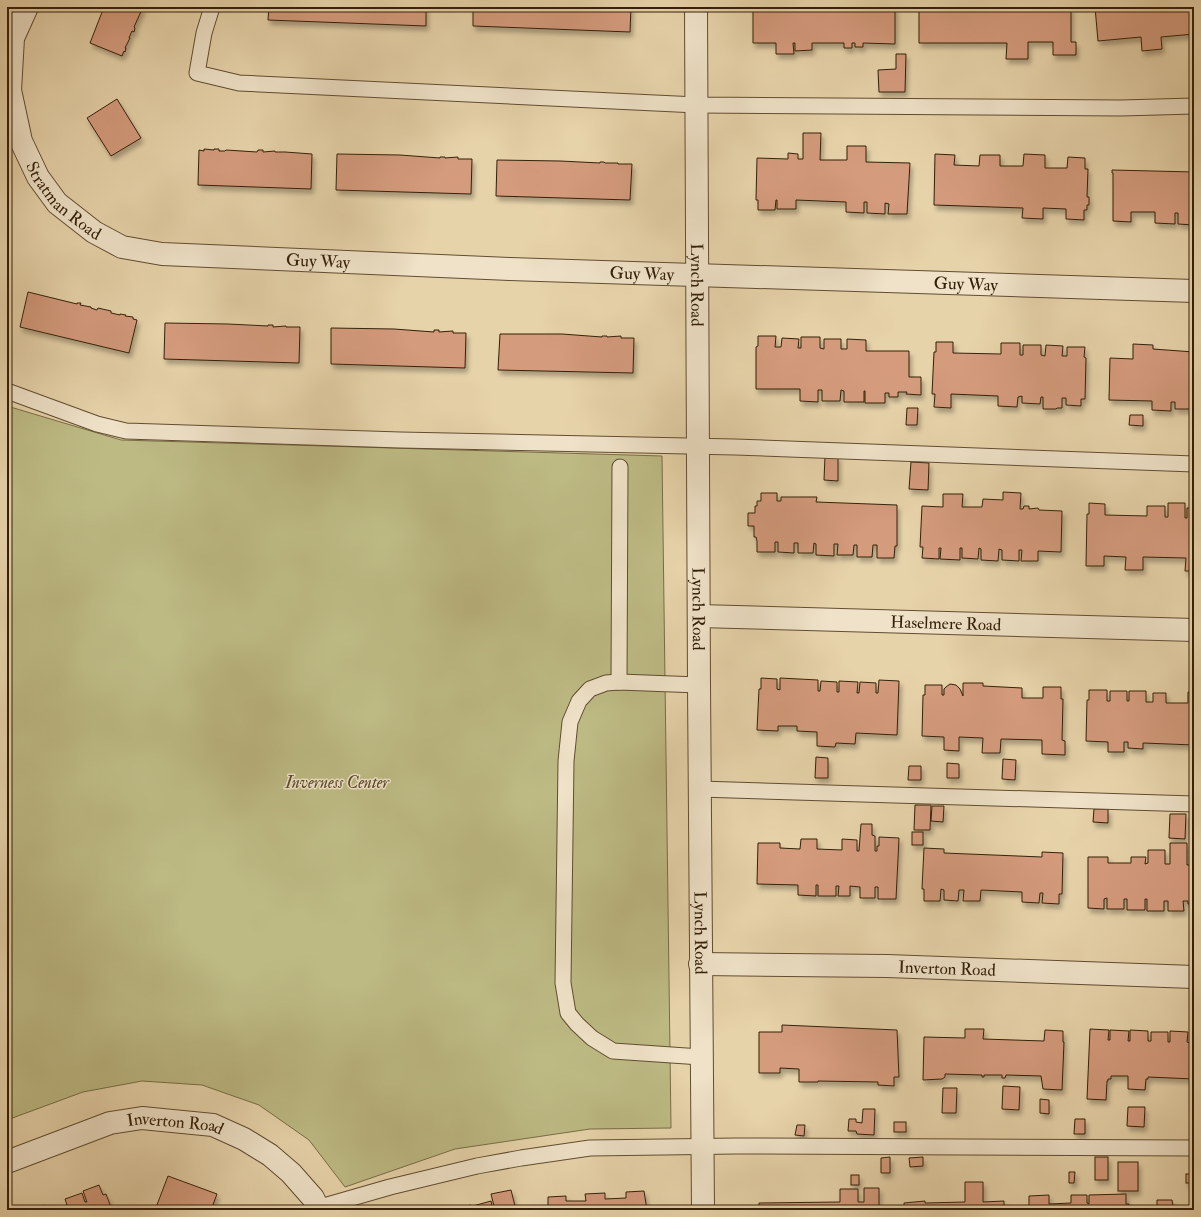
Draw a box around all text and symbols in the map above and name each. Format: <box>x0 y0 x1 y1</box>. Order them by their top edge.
street label: Stratman Road <box>21 158 105 245</box>
street label: Lynch Road <box>685 243 707 327</box>
street label: Guy Way <box>286 249 351 274</box>
street label: Guy Way <box>609 262 675 286</box>
street label: Guy Way <box>933 273 999 297</box>
street label: Lynch Road <box>687 567 709 651</box>
street label: Haselmere Road <box>890 611 1002 636</box>
park label: Inverness Center <box>284 772 390 793</box>
street label: Lynch Road <box>689 891 711 975</box>
street label: Inverton Road <box>898 956 997 981</box>
street label: Inverton Road <box>125 1108 228 1140</box>

